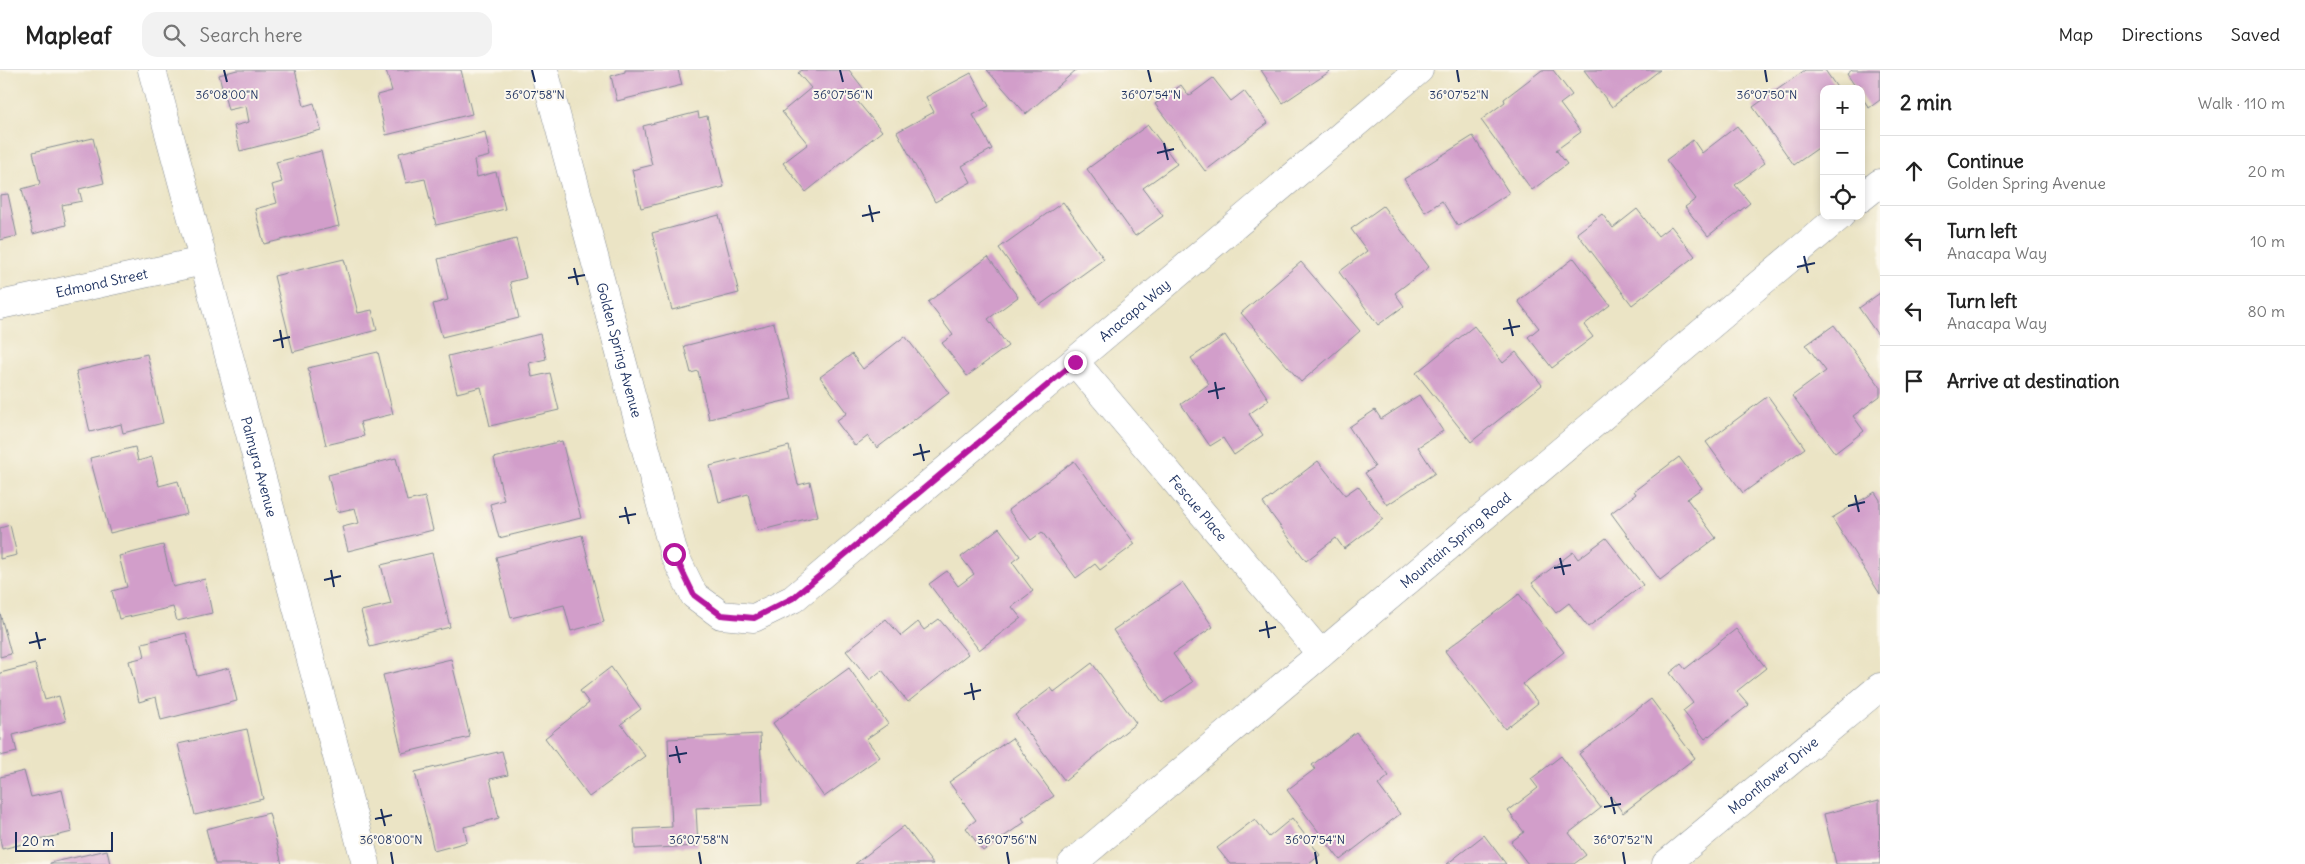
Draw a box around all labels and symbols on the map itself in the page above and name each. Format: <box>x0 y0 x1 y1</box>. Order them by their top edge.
text: 36°08'00"N <box>195 87 259 102</box>
text: 36°07'58"N <box>505 87 565 102</box>
text: 36°07'56"N <box>813 87 873 102</box>
text: 36°07'54"N <box>1121 87 1181 102</box>
text: 36°07'52"N <box>1429 87 1489 102</box>
text: 36°07'50"N <box>1737 87 1797 102</box>
street label: Edmond Street <box>54 264 150 302</box>
street label: Anacapa Way <box>1095 275 1174 346</box>
street label: Golden Spring Avenue <box>592 281 646 420</box>
route end <box>1064 351 1087 374</box>
street label: Palmyra Avenue <box>237 415 281 519</box>
street label: Fescue Place <box>1165 471 1231 545</box>
street label: Mountain Spring Road <box>1397 488 1515 592</box>
route start <box>663 543 686 566</box>
street label: Moonflower Drive <box>1724 733 1822 818</box>
scale bar <box>15 829 112 852</box>
text: 36°08'00"N <box>359 832 423 847</box>
text: 36°07'58"N <box>669 832 729 847</box>
text: 36°07'56"N <box>977 832 1037 847</box>
text: 36°07'54"N <box>1285 832 1345 847</box>
text: 36°07'52"N <box>1593 832 1653 847</box>

